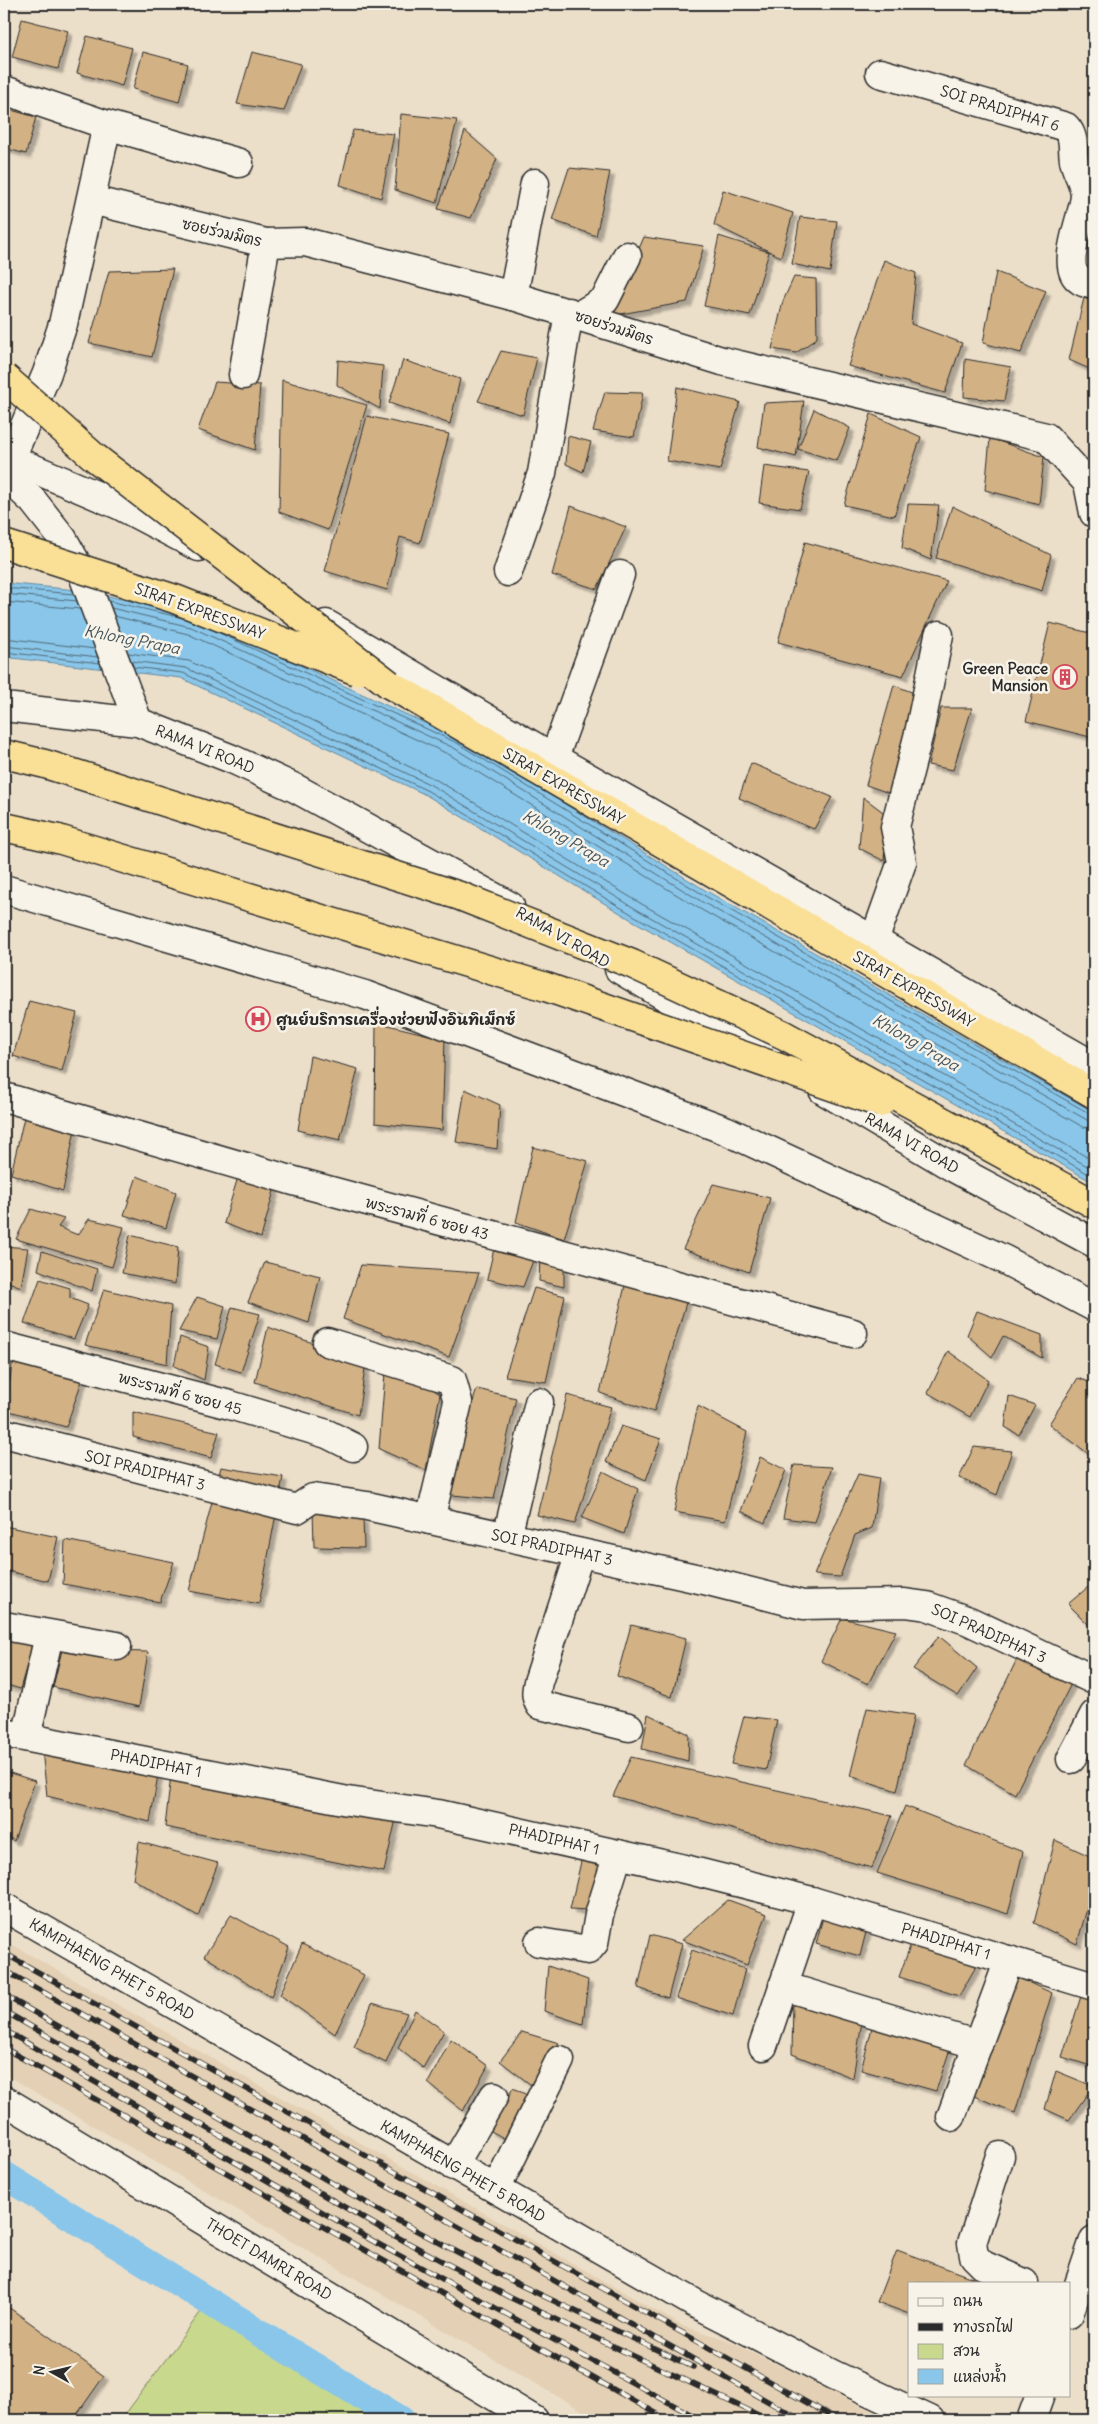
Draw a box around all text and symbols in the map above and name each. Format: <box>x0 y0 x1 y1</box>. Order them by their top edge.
street label: SOI PRADIPHAT 6 <box>938 81 1062 135</box>
street label: ซอยร่วมมิตร <box>180 214 264 250</box>
street label: ซอยร่วมมิตร <box>572 305 656 349</box>
street label: SIRAT EXPRESSWAY <box>132 579 268 644</box>
water label: Khlong Prapa <box>82 620 182 658</box>
place label: Green Peace Mansion <box>963 659 1048 695</box>
building icon: Green Peace Mansion <box>1052 664 1078 690</box>
street label: RAMA VI ROAD <box>153 720 257 778</box>
street label: SIRAT EXPRESSWAY <box>500 743 629 829</box>
water label: Khlong Prapa <box>519 805 614 871</box>
street label: RAMA VI ROAD <box>513 902 613 972</box>
street label: SIRAT EXPRESSWAY <box>850 946 979 1032</box>
hospital icon: ศูนย์บริการเครื่องช่วยฟังอินทิเม็กซ์ <box>245 1006 271 1032</box>
place label: ศูนย์บริการเครื่องช่วยฟังอินทิเม็กซ์ <box>276 1006 515 1031</box>
water label: Khlong Prapa <box>869 1009 964 1075</box>
street label: RAMA VI ROAD <box>862 1108 962 1178</box>
street label: พระรามที่ 6 ซอย 43 <box>363 1189 492 1244</box>
street label: พระรามที่ 6 ซอย 45 <box>116 1364 245 1419</box>
street label: SOI PRADIPHAT 3 <box>83 1446 207 1494</box>
street label: SOI PRADIPHAT 3 <box>490 1525 614 1569</box>
street label: SOI PRADIPHAT 3 <box>929 1599 1049 1667</box>
street label: PHADIPHAT 1 <box>109 1745 203 1781</box>
street label: PHADIPHAT 1 <box>507 1819 601 1859</box>
street label: KAMPHAENG PHET 5 ROAD <box>26 1914 198 2024</box>
street label: PHADIPHAT 1 <box>899 1918 993 1964</box>
street label: KAMPHAENG PHET 5 ROAD <box>377 2116 549 2226</box>
street label: THOET DAMRI ROAD <box>202 2214 336 2304</box>
legend <box>908 2282 1070 2396</box>
text: ถนน <box>953 2291 982 2310</box>
text: ทางรถไฟ <box>953 2317 1013 2336</box>
text: สวน <box>953 2341 980 2360</box>
north arrow <box>28 2346 78 2396</box>
text: แหล่งน้ำ <box>953 2363 1007 2386</box>
text: N <box>30 2364 49 2376</box>

